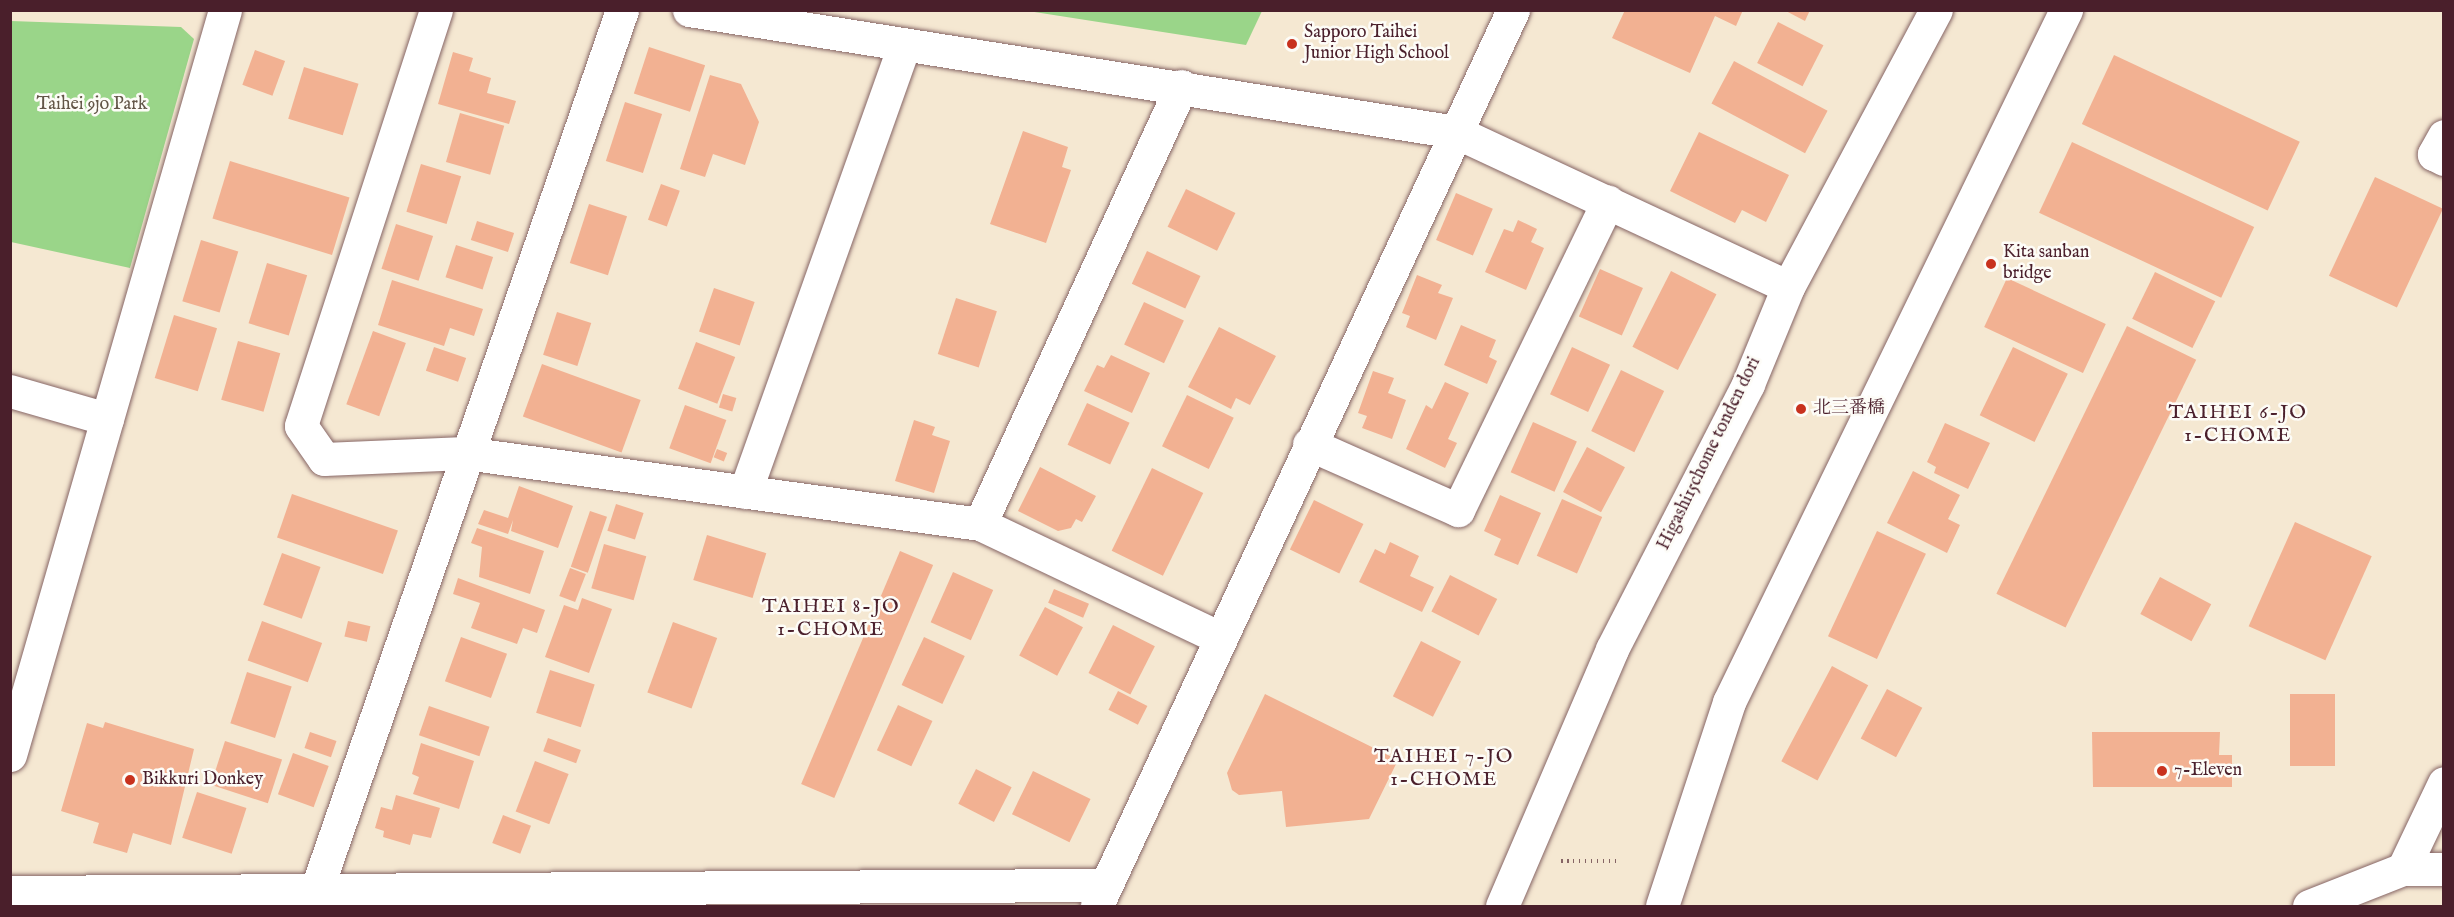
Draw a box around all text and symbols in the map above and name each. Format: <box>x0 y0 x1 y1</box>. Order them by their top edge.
place label: Sapporo Taihei Junior High School <box>1304 23 1449 66</box>
marker: Sapporo Taihei Junior High School <box>1285 37 1299 51</box>
park label: Taihei 9jo Park <box>37 94 147 116</box>
place label: Kita sanban bridge <box>2003 243 2089 286</box>
marker: Kita sanban bridge <box>1984 257 1998 271</box>
street label: Higashi15chome tonden dori <box>1654 354 1766 554</box>
place label: 北三番橋 <box>1813 398 1885 420</box>
district label: TAIHEI 6-JO 1-CHOME <box>2169 400 2307 447</box>
marker: 北三番橋 <box>1794 402 1808 416</box>
district label: TAIHEI 8-JO 1-CHOME <box>762 594 900 641</box>
district label: TAIHEI 7-JO 1-CHOME <box>1374 745 1514 792</box>
place label: 7-Eleven <box>2174 760 2242 782</box>
marker: 7-Eleven <box>2155 764 2169 778</box>
place label: Bikkuri Donkey <box>142 769 263 791</box>
marker: Bikkuri Donkey <box>123 773 137 787</box>

